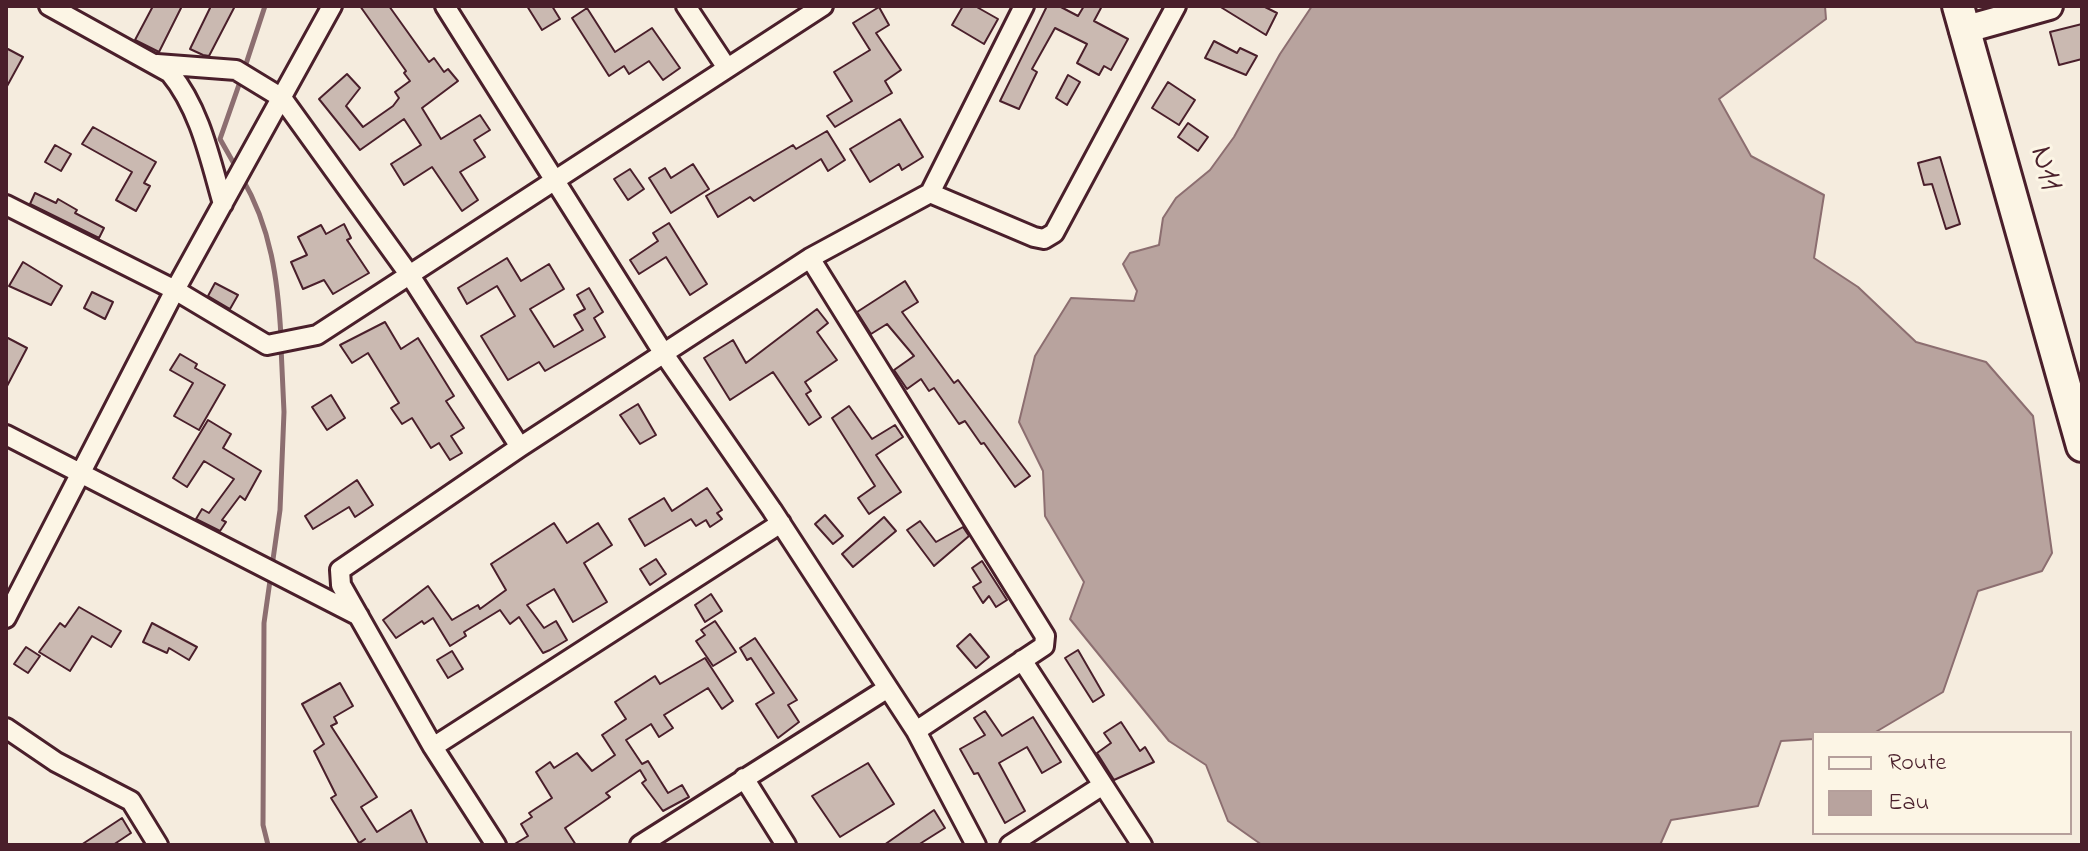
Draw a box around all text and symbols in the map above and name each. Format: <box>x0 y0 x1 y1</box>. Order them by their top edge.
street label: N11 <box>2017 142 2069 196</box>
legend <box>1812 731 2072 835</box>
text: Route <box>1888 746 1946 781</box>
text: Eau <box>1888 786 1929 821</box>

